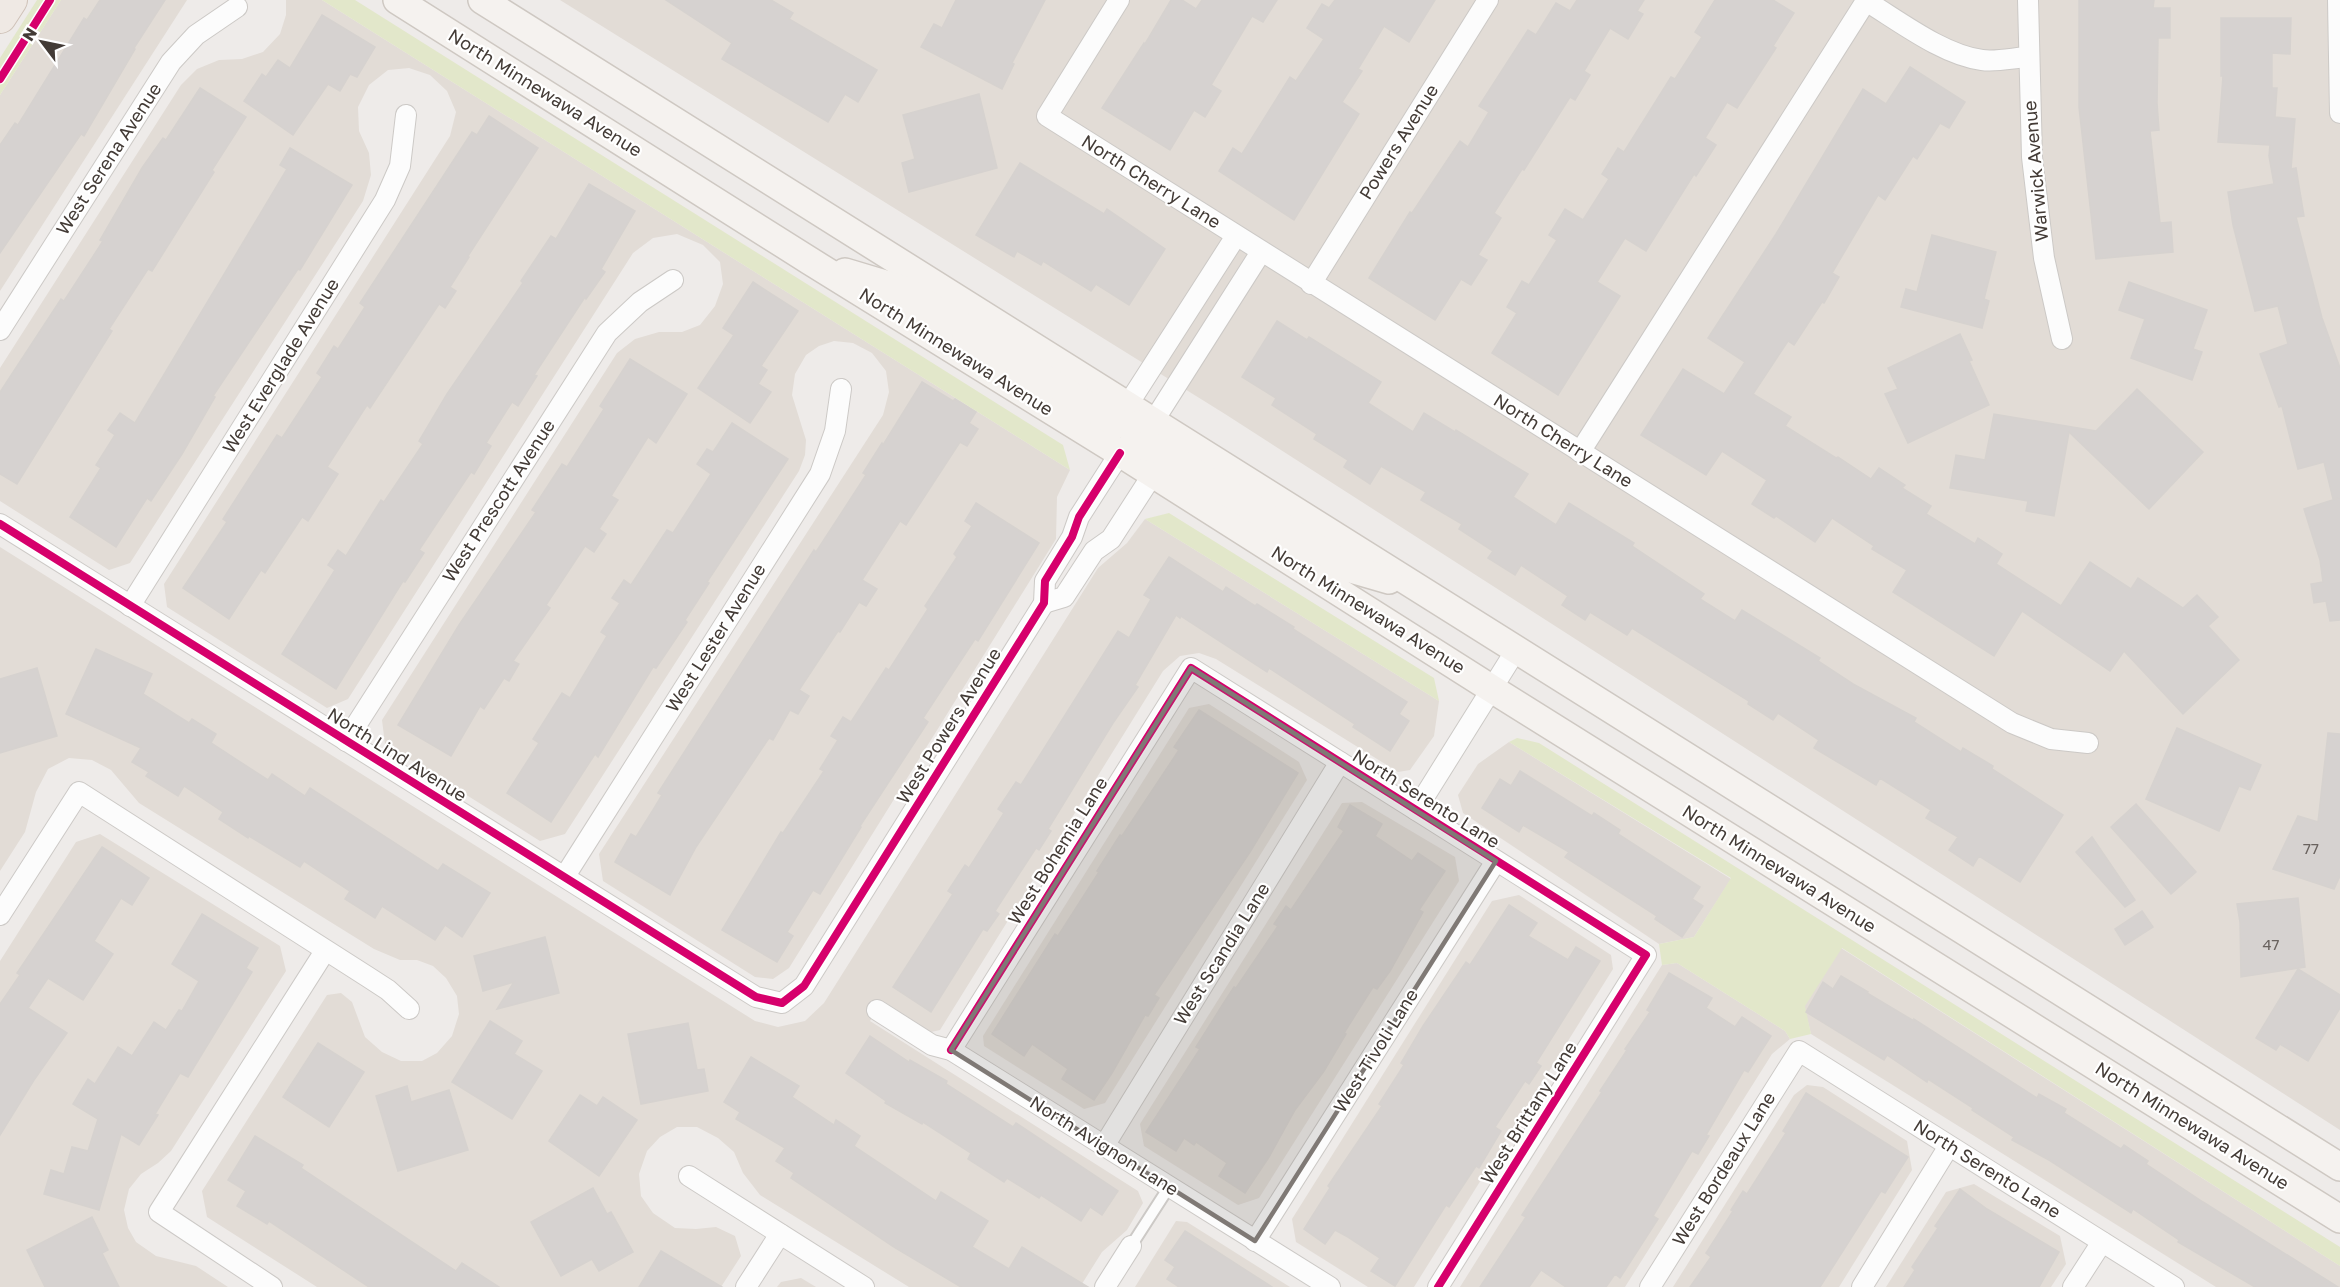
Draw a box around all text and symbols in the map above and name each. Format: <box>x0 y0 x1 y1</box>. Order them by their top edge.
north arrow <box>12 12 72 72</box>
street label: North Minnewawa Avenue <box>445 23 646 161</box>
text: N <box>18 24 41 45</box>
street label: West Serena Avenue <box>51 78 166 239</box>
street label: Powers Avenue <box>1354 80 1442 203</box>
street label: Warwick Avenue <box>2018 100 2052 243</box>
street label: North Cherry Lane <box>1078 130 1225 233</box>
street label: West Everglade Avenue <box>217 274 343 457</box>
street label: North Minnewawa Avenue <box>856 282 1057 420</box>
street label: North Cherry Lane <box>1490 389 1637 492</box>
street label: West Prescott Avenue <box>437 415 559 586</box>
street label: North Minnewawa Avenue <box>1268 540 1469 678</box>
street label: West Lester Avenue <box>661 559 770 716</box>
street label: West Powers Avenue <box>891 643 1005 808</box>
street label: North Lind Avenue <box>324 702 471 806</box>
street label: North Serento Lane <box>1349 744 1504 852</box>
street label: West Bohemia Lane <box>1003 772 1112 928</box>
street label: North Minnewawa Avenue <box>1679 799 1880 937</box>
house number: 77 <box>2303 839 2319 857</box>
street label: West Scandia Lane <box>1169 878 1274 1029</box>
house number: 47 <box>2262 935 2280 953</box>
street label: West Tivoli Lane <box>1328 984 1422 1116</box>
street label: West Brittany Lane <box>1475 1037 1581 1188</box>
street label: North Minnewawa Avenue <box>2092 1056 2293 1194</box>
street label: West Bordeaux Lane <box>1667 1088 1779 1249</box>
street label: North Avignon Lane <box>1026 1090 1183 1200</box>
street label: North Serento Lane <box>1910 1114 2065 1222</box>

